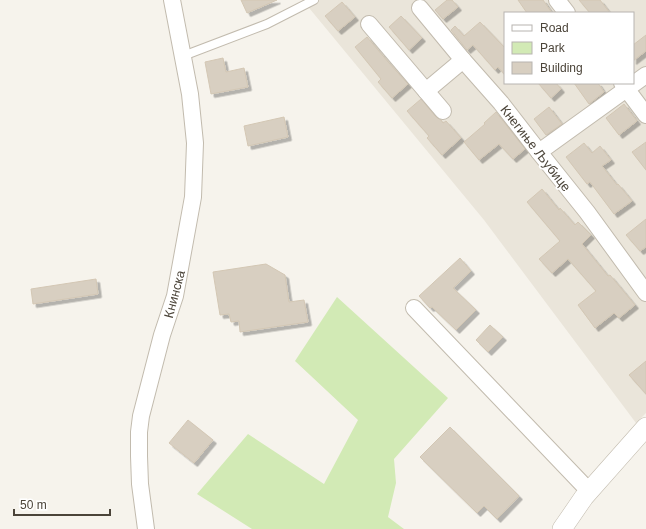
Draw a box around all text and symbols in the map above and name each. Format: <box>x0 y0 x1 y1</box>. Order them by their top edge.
legend <box>504 12 634 84</box>
text: Road <box>540 21 569 35</box>
text: Park <box>540 41 566 55</box>
text: Building <box>540 61 583 75</box>
street label: Кнегиње Љубице <box>497 102 574 194</box>
street label: Книнска <box>161 268 188 320</box>
scale bar <box>14 491 110 517</box>
text: 50 m <box>20 498 47 512</box>

